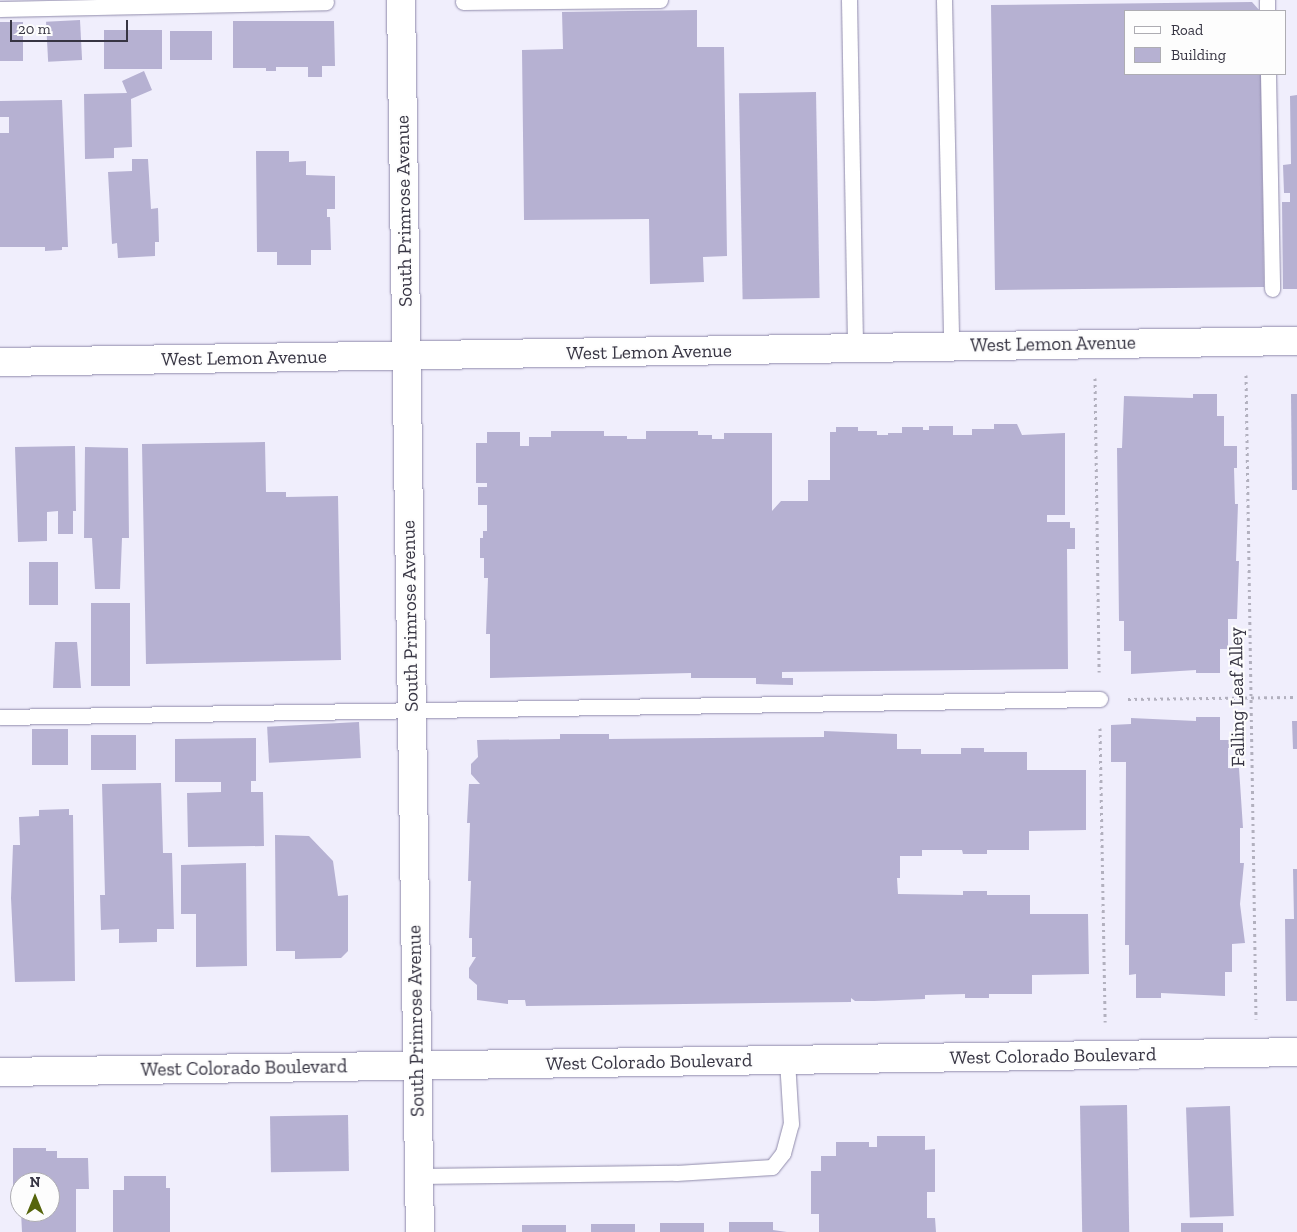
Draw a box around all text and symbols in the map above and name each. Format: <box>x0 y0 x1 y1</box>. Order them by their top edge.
scale bar <box>12 10 130 42</box>
legend <box>1124 10 1287 75</box>
text: 20 m <box>18 20 51 38</box>
text: Road <box>1171 21 1203 39</box>
text: Building <box>1171 46 1226 64</box>
street label: South Primrose Avenue <box>391 115 417 307</box>
street label: West Lemon Avenue <box>970 331 1136 357</box>
street label: West Lemon Avenue <box>566 339 732 365</box>
street label: West Lemon Avenue <box>161 345 327 371</box>
street label: South Primrose Avenue <box>397 520 423 712</box>
street label: Falling Leaf Alley <box>1224 627 1250 767</box>
street label: South Primrose Avenue <box>403 925 429 1117</box>
street label: West Colorado Boulevard <box>949 1043 1157 1069</box>
street label: West Colorado Boulevard <box>545 1049 753 1075</box>
street label: West Colorado Boulevard <box>140 1055 348 1081</box>
north arrow <box>10 1172 60 1222</box>
text: N <box>30 1174 40 1191</box>

